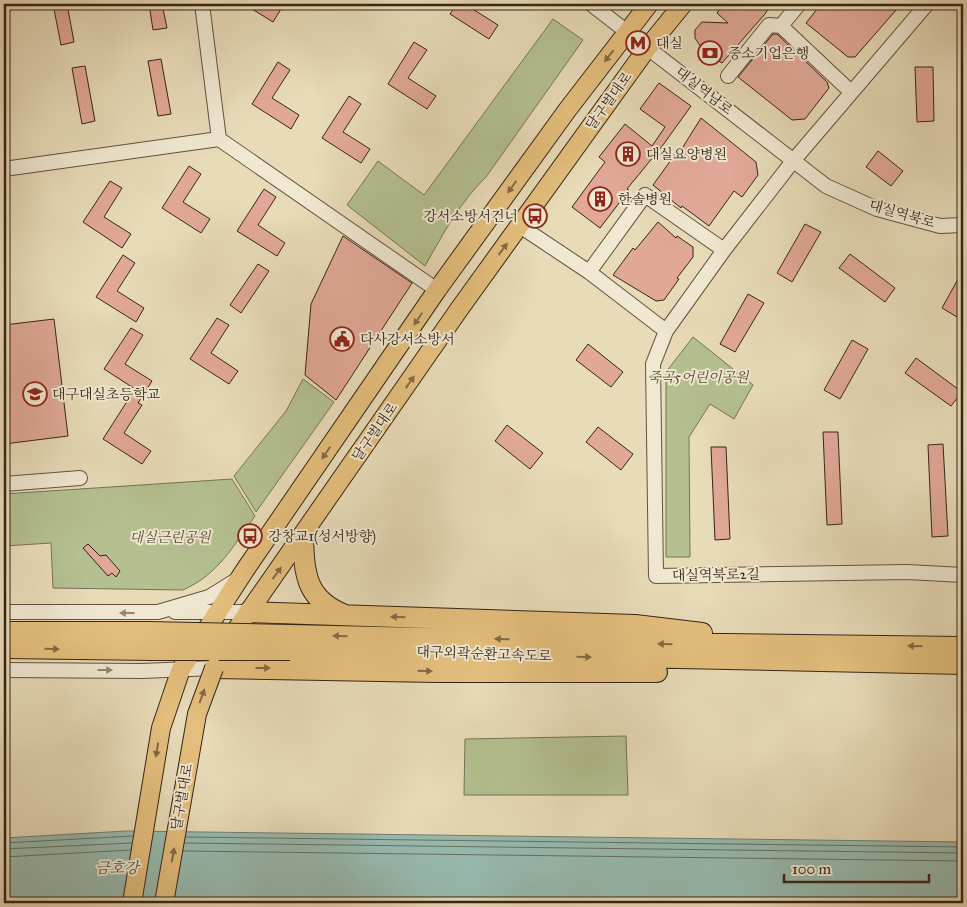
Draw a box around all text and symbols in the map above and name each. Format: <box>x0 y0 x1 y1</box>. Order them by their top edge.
metro station icon: 대실 <box>625 30 651 56</box>
place label: 대실 <box>656 35 683 52</box>
bank icon: 중소기업은행 <box>697 40 723 66</box>
place label: 중소기업은행 <box>728 45 809 62</box>
one-way arrow <box>603 49 614 62</box>
street label: 대실역남로 <box>672 63 736 119</box>
street label: 달구벌대로 <box>582 68 636 133</box>
building icon: 대실요양병원 <box>615 141 641 167</box>
place label: 대실요양병원 <box>646 146 727 163</box>
one-way arrow <box>507 180 517 194</box>
building icon: 한솔병원 <box>587 186 613 212</box>
place label: 한솔병원 <box>618 191 672 208</box>
street label: 대실역북로 <box>867 197 937 232</box>
bus stop icon: 강서소방서건너 <box>522 203 548 229</box>
place label: 강서소방서건너 <box>423 208 518 225</box>
one-way arrow <box>498 242 508 256</box>
one-way arrow <box>413 312 423 326</box>
public building icon: 다사강서소방서 <box>329 326 355 352</box>
place label: 다사강서소방서 <box>360 331 455 348</box>
park label: 죽곡5어린이공원 <box>647 369 750 386</box>
one-way arrow <box>405 375 415 388</box>
school or university icon: 대구대실초등학교 <box>22 381 48 407</box>
place label: 대구대실초등학교 <box>52 386 161 403</box>
street label: 달구벌대로 <box>349 399 402 465</box>
one-way arrow <box>321 446 331 460</box>
bus stop icon: 강창교1(성서방향) <box>237 523 263 549</box>
place label: 강창교1(성서방향) <box>268 528 376 546</box>
park label: 대실근린공원 <box>129 529 212 546</box>
one-way arrow <box>272 566 282 579</box>
street label: 대실역북로2길 <box>672 566 760 584</box>
one-way arrow <box>119 609 135 617</box>
one-way arrow <box>390 613 406 621</box>
one-way arrow <box>331 632 347 640</box>
one-way arrow <box>494 634 510 642</box>
one-way arrow <box>656 639 672 647</box>
one-way arrow <box>906 642 922 650</box>
street label: 대구외곽순환고속도로 <box>416 643 552 665</box>
one-way arrow <box>45 645 61 653</box>
one-way arrow <box>576 653 592 661</box>
one-way arrow <box>255 664 271 672</box>
one-way arrow <box>97 666 113 674</box>
one-way arrow <box>417 667 433 675</box>
one-way arrow <box>199 688 206 703</box>
one-way arrow <box>153 742 161 758</box>
street label: 달구벌대로 <box>168 762 196 832</box>
one-way arrow <box>169 847 177 863</box>
scale bar <box>784 852 930 884</box>
water label: 금호강 <box>95 859 141 877</box>
text: 100 m <box>792 860 832 878</box>

